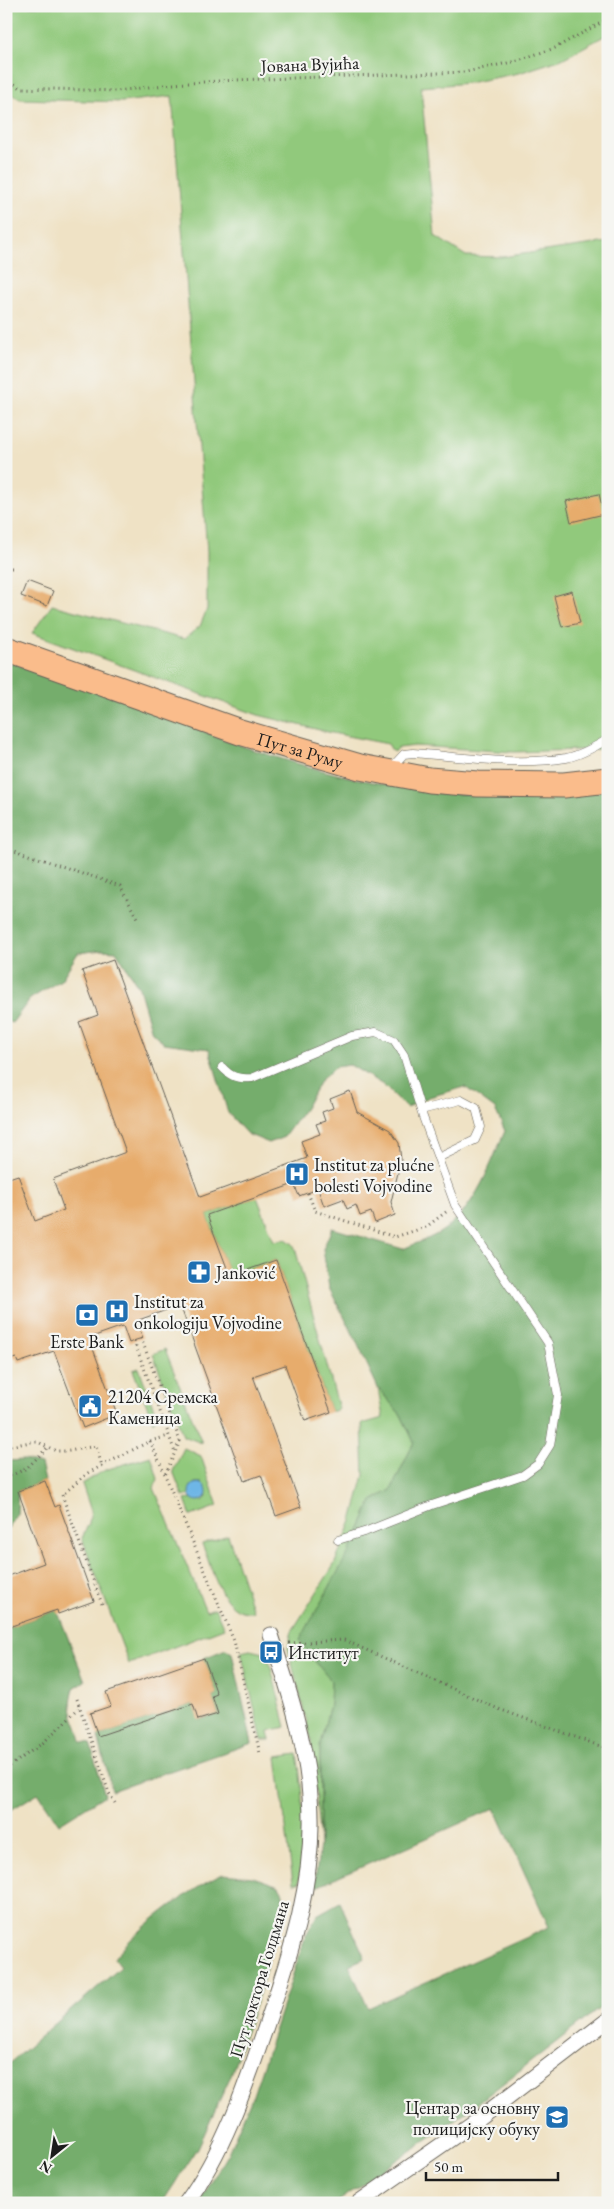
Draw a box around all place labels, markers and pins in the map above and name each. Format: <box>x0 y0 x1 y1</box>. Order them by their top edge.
place label: Institut za plućne bolesti Vojvodine <box>314 1153 434 1197</box>
hospital icon: Institut za plućne bolesti Vojvodine <box>284 1161 310 1187</box>
pharmacy icon: Janković <box>186 1259 212 1285</box>
place label: Janković <box>214 1261 276 1284</box>
place label: Institut za onkologiju Vojvodine <box>134 1290 282 1334</box>
hospital icon: Institut za onkologiju Vojvodine <box>104 1298 130 1324</box>
bank icon: Erste Bank <box>74 1302 100 1328</box>
place label: Erste Bank <box>50 1330 125 1353</box>
place label: 21204 Сремска Каменица <box>108 1385 219 1429</box>
public building icon: 21204 Сремска Каменица <box>77 1393 103 1419</box>
bus stop icon: Институт <box>258 1639 284 1665</box>
place label: Институт <box>288 1641 359 1664</box>
place label: Центар за основну полицијску обуку <box>405 2096 540 2140</box>
school or university icon: Центар за основну полицијску обуку <box>544 2104 570 2130</box>

